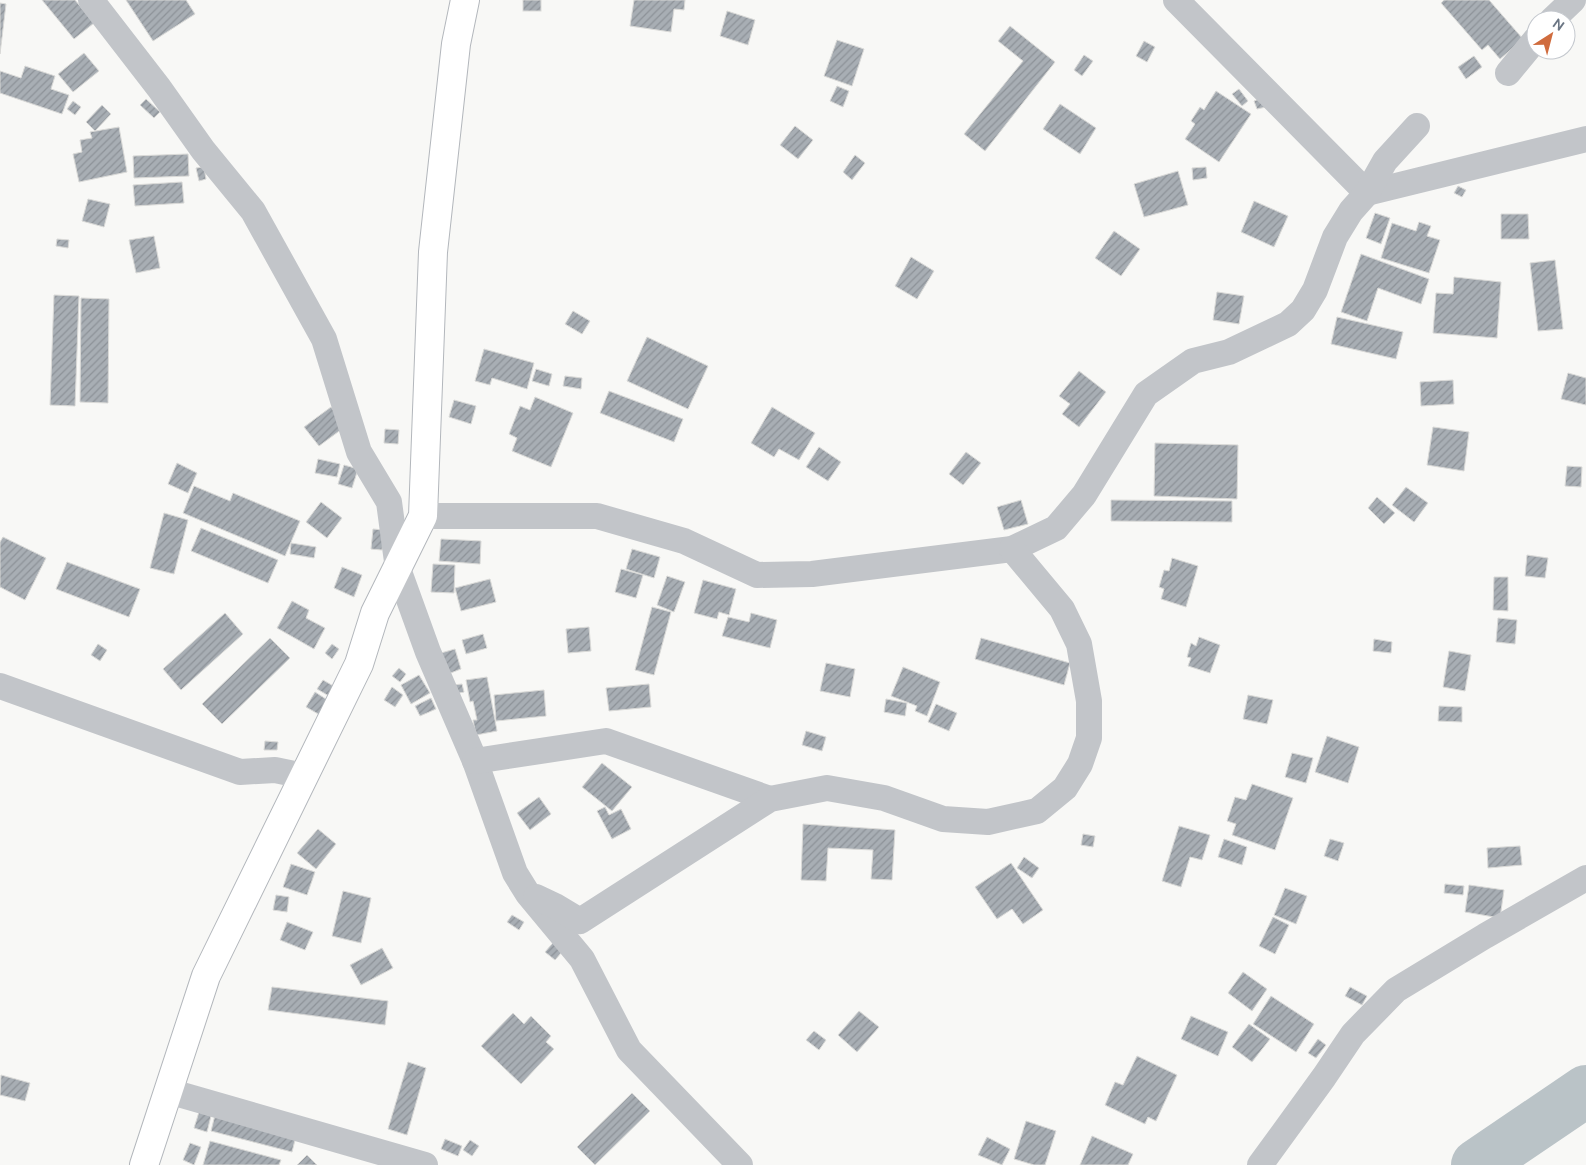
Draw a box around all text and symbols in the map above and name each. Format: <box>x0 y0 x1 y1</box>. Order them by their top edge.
north arrow <box>1526 10 1576 60</box>
text: N <box>1550 15 1568 34</box>

